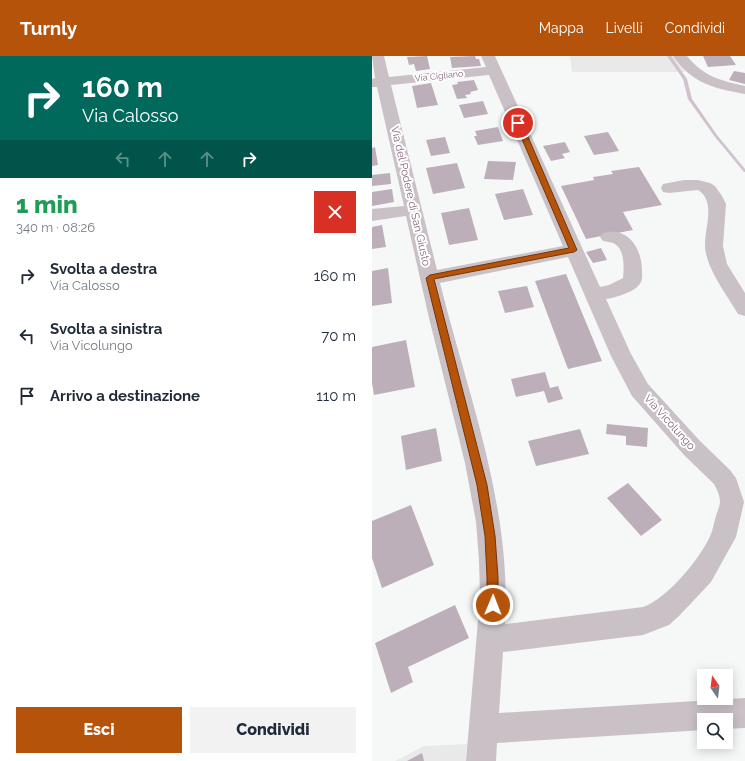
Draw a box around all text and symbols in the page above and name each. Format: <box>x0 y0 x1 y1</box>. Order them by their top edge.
text: Turnly <box>20 17 77 39</box>
text: Mappa <box>539 20 584 36</box>
text: Livelli <box>606 20 643 36</box>
text: Condividi <box>665 20 725 36</box>
street label: Via Cigliano <box>414 68 464 84</box>
text: 160 m <box>82 71 163 104</box>
icon: right <box>16 72 68 124</box>
text: Via Calosso <box>82 105 178 126</box>
pin <box>501 106 535 140</box>
icon: arrive <box>507 112 529 134</box>
street label: Via del Podere di San Giusto <box>388 125 433 268</box>
icon: left <box>112 148 134 170</box>
icon: ahead <box>154 148 176 170</box>
icon: ahead <box>196 148 218 170</box>
icon: right <box>238 148 260 170</box>
text: 1 min <box>16 190 78 219</box>
button: close <box>314 191 356 233</box>
text: 340 m · 08:26 <box>16 220 95 235</box>
text: Svolta a destra <box>50 260 157 278</box>
icon: right <box>16 265 38 287</box>
text: 160 m <box>314 267 356 285</box>
text: Via Calosso <box>50 278 120 293</box>
text: Svolta a sinistra <box>50 320 162 338</box>
icon: left <box>16 325 38 347</box>
text: 70 m <box>321 327 356 345</box>
text: Via Vicolungo <box>50 338 133 353</box>
icon: arrive <box>16 385 38 407</box>
text: Arrivo a destinazione <box>50 387 200 405</box>
text: 110 m <box>316 387 356 405</box>
street label: Via Vicolungo <box>641 392 698 453</box>
position arrow <box>472 584 514 626</box>
north arrow <box>697 669 733 705</box>
map controls <box>697 669 733 749</box>
button: Esci <box>16 707 182 753</box>
button: Condividi <box>190 707 356 753</box>
button: search <box>697 713 733 749</box>

